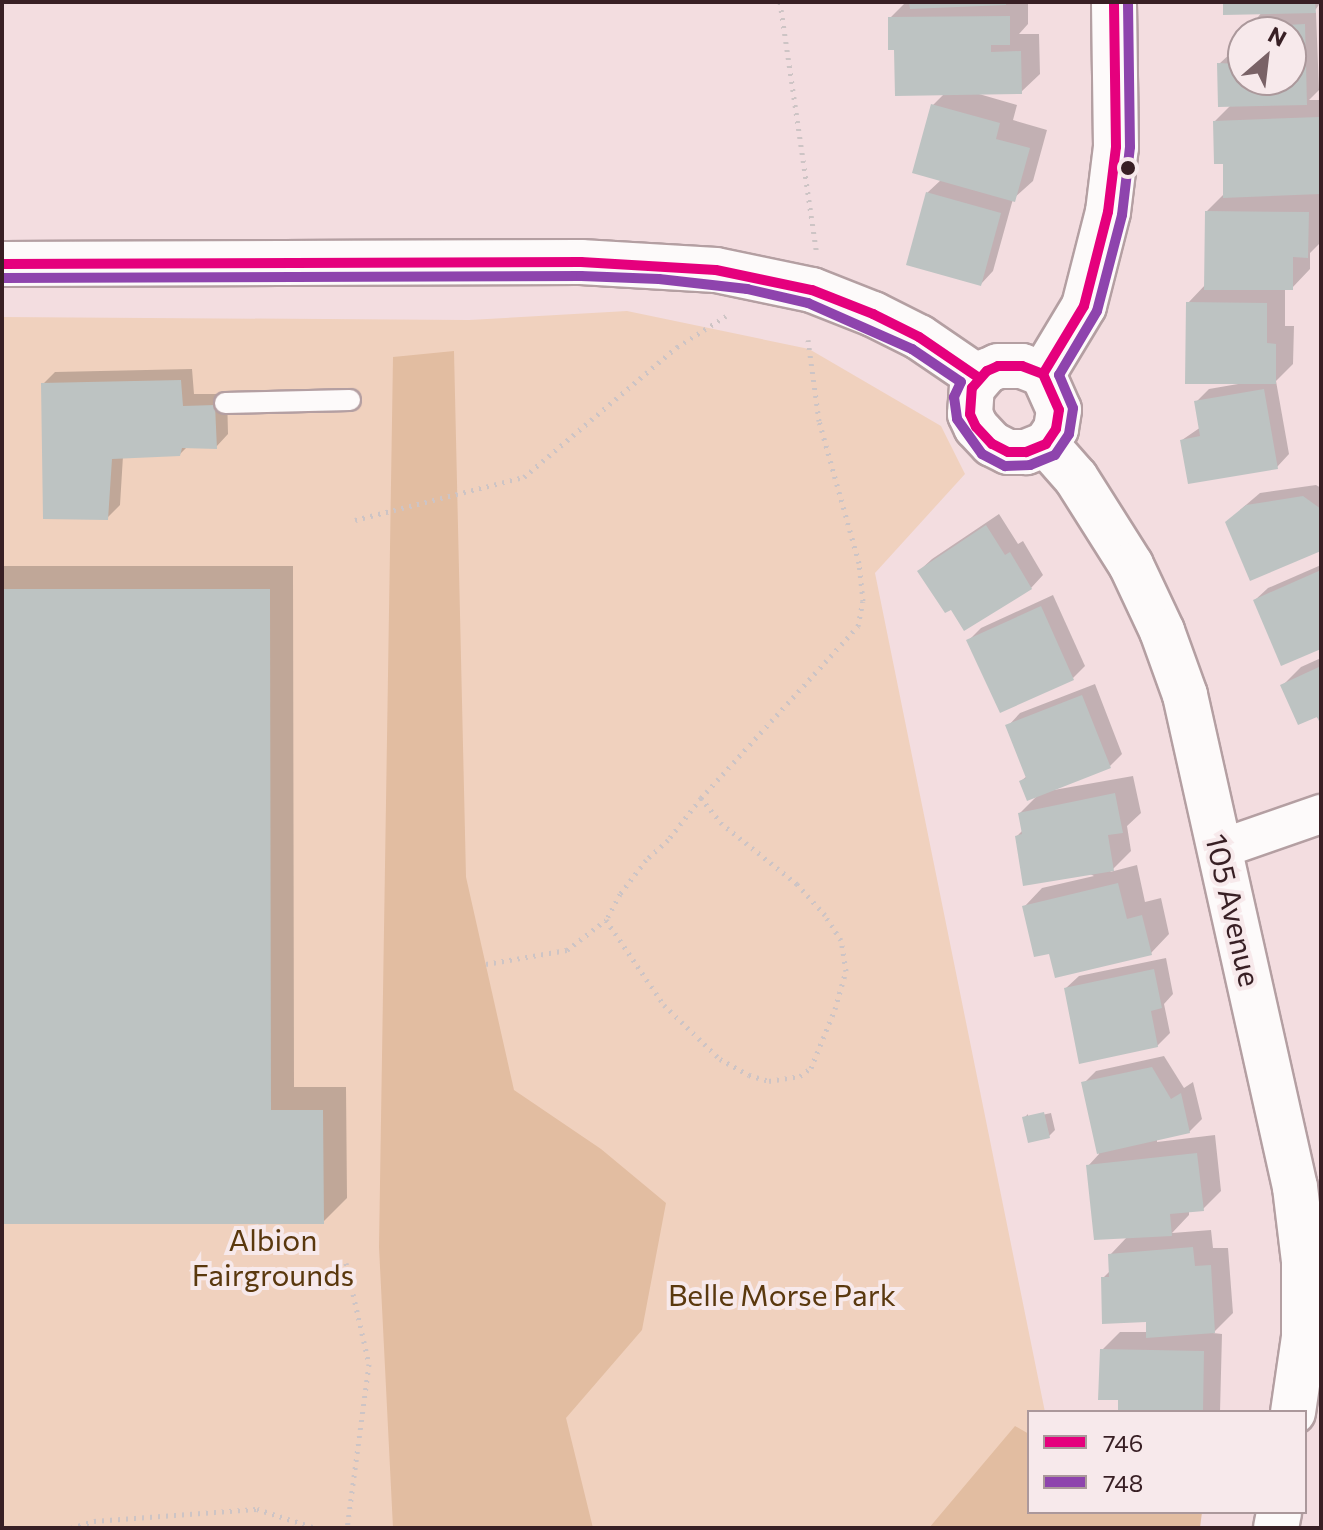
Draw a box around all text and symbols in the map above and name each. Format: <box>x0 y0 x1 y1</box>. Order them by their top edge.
north arrow <box>1227 16 1307 96</box>
text: N <box>1264 20 1291 52</box>
unlabelled marker <box>1120 160 1136 176</box>
street label: 105 Avenue <box>1199 830 1269 990</box>
park label: Albion Fairgrounds <box>192 1221 354 1292</box>
park label: Belle Morse Park <box>668 1276 896 1312</box>
legend <box>1027 1410 1307 1514</box>
text: 746 <box>1103 1428 1143 1457</box>
text: 748 <box>1103 1468 1143 1497</box>

